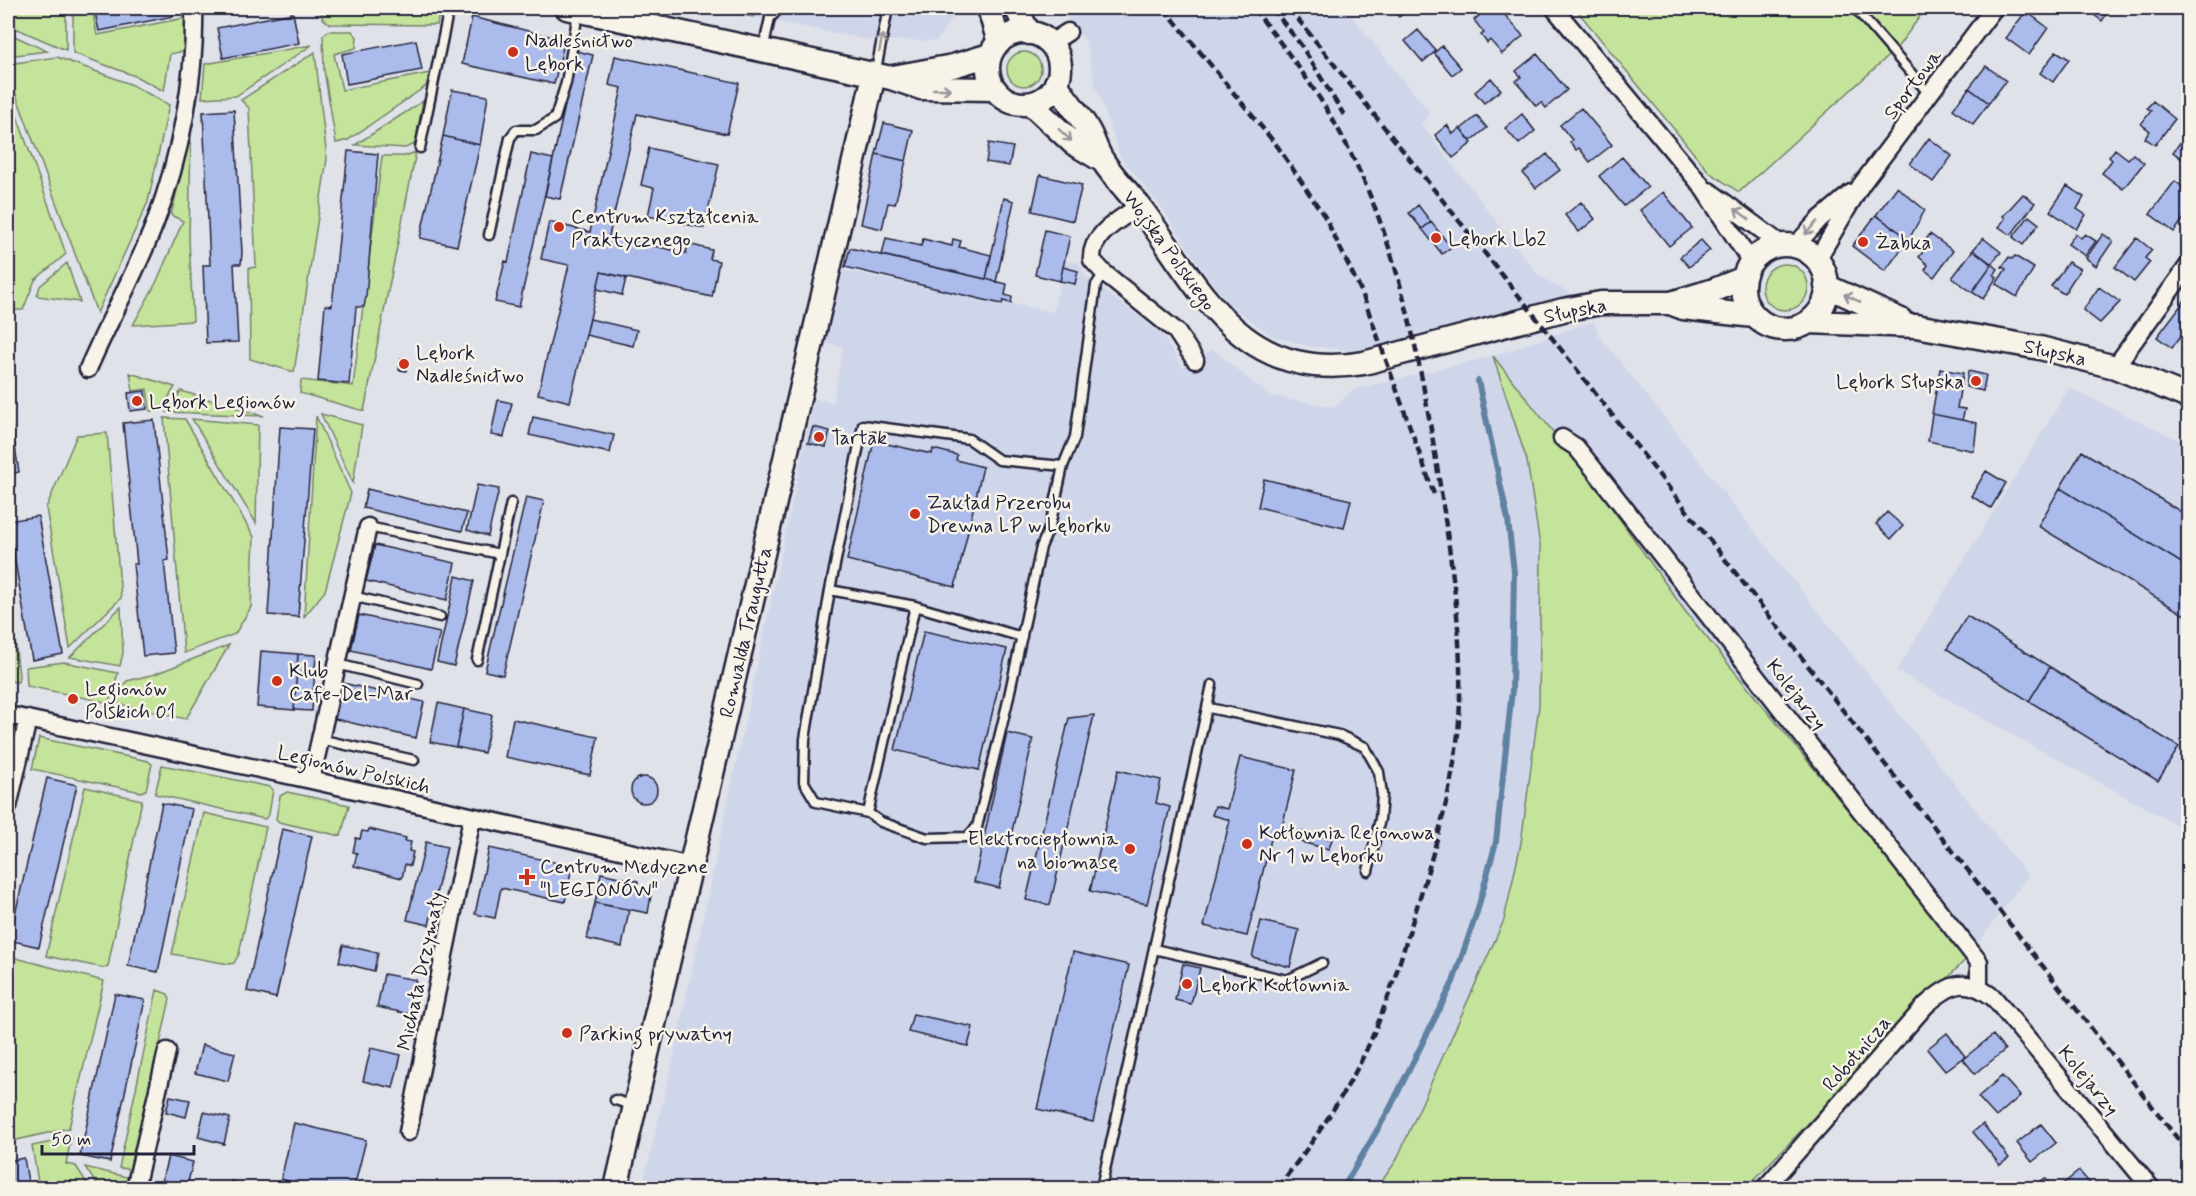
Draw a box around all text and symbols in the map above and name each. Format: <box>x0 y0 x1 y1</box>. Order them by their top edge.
place label: Nadleśnictwo Lębork <box>525 28 633 78</box>
one-way arrow <box>876 34 887 53</box>
street label: Sportowa <box>1878 43 1949 126</box>
marker: Nadleśnictwo Lębork <box>506 45 520 59</box>
one-way arrow <box>931 83 951 95</box>
one-way arrow <box>1057 128 1072 142</box>
street label: Wojska Polskiego <box>1115 185 1222 317</box>
place label: Centrum Kształcenia Praktycznego <box>571 204 759 255</box>
one-way arrow <box>1735 208 1751 220</box>
marker: Centrum Kształcenia Praktycznego <box>552 220 566 234</box>
one-way arrow <box>1804 220 1818 235</box>
place label: Lębork Lb2 <box>1448 226 1546 253</box>
place label: Żabka <box>1875 230 1931 257</box>
marker: Lębork Lb2 <box>1429 231 1443 245</box>
marker: Żabka <box>1856 235 1870 249</box>
street label: Słupska <box>1541 292 1609 331</box>
one-way arrow <box>1843 292 1861 304</box>
street label: Słupska <box>2021 333 2089 374</box>
place label: Lębork Nadleśnictwo <box>416 340 524 390</box>
marker: Lębork Nadleśnictwo <box>397 357 411 371</box>
place label: Lębork Słupska <box>1836 369 1964 396</box>
marker: Lębork Słupska <box>1969 374 1983 388</box>
place label: Lębork Legionów <box>149 389 295 418</box>
marker: Lębork Legionów <box>130 394 144 408</box>
place label: Tartak <box>831 425 887 452</box>
marker: Tartak <box>812 430 826 444</box>
place label: Zakład Przerobu Drewna LP w Lęborku <box>927 490 1111 540</box>
marker: Zakład Przerobu Drewna LP w Lęborku <box>908 507 922 521</box>
street label: Romualda Traugutta <box>714 544 779 721</box>
street label: Kolejarzy <box>1760 654 1832 736</box>
place label: Klub Cafe-Del-Mar <box>289 658 414 708</box>
marker: Klub Cafe-Del-Mar <box>270 674 284 688</box>
place label: Legionów Polskich 01 <box>85 676 175 726</box>
marker: Legionów Polskich 01 <box>66 692 80 706</box>
street label: Legionów Polskich <box>274 740 433 803</box>
place label: Kotłownia Rejonowa Nr 1 w Lęborku <box>1259 820 1435 870</box>
place label: Elektrociepłownia na biomasę <box>968 826 1119 876</box>
marker: Kotłownia Rejonowa Nr 1 w Lęborku <box>1240 837 1254 851</box>
marker: Elektrociepłownia na biomasę <box>1123 842 1137 856</box>
place label: Centrum Medyczne "LEGIONÓW" <box>540 854 708 904</box>
marker: Centrum Medyczne "LEGIONÓW" <box>518 868 536 886</box>
street label: Michała Drzymały <box>391 889 451 1053</box>
place label: Lębork Kotłownia <box>1199 972 1350 999</box>
marker: Lębork Kotłownia <box>1180 977 1194 991</box>
street label: Robotnicza <box>1817 1010 1898 1098</box>
place label: Parking prywatny <box>579 1021 732 1050</box>
marker: Parking prywatny <box>560 1026 574 1040</box>
street label: Kolejarzy <box>2051 1040 2125 1122</box>
scale bar <box>42 1118 194 1156</box>
text: 50 m <box>51 1128 91 1152</box>

